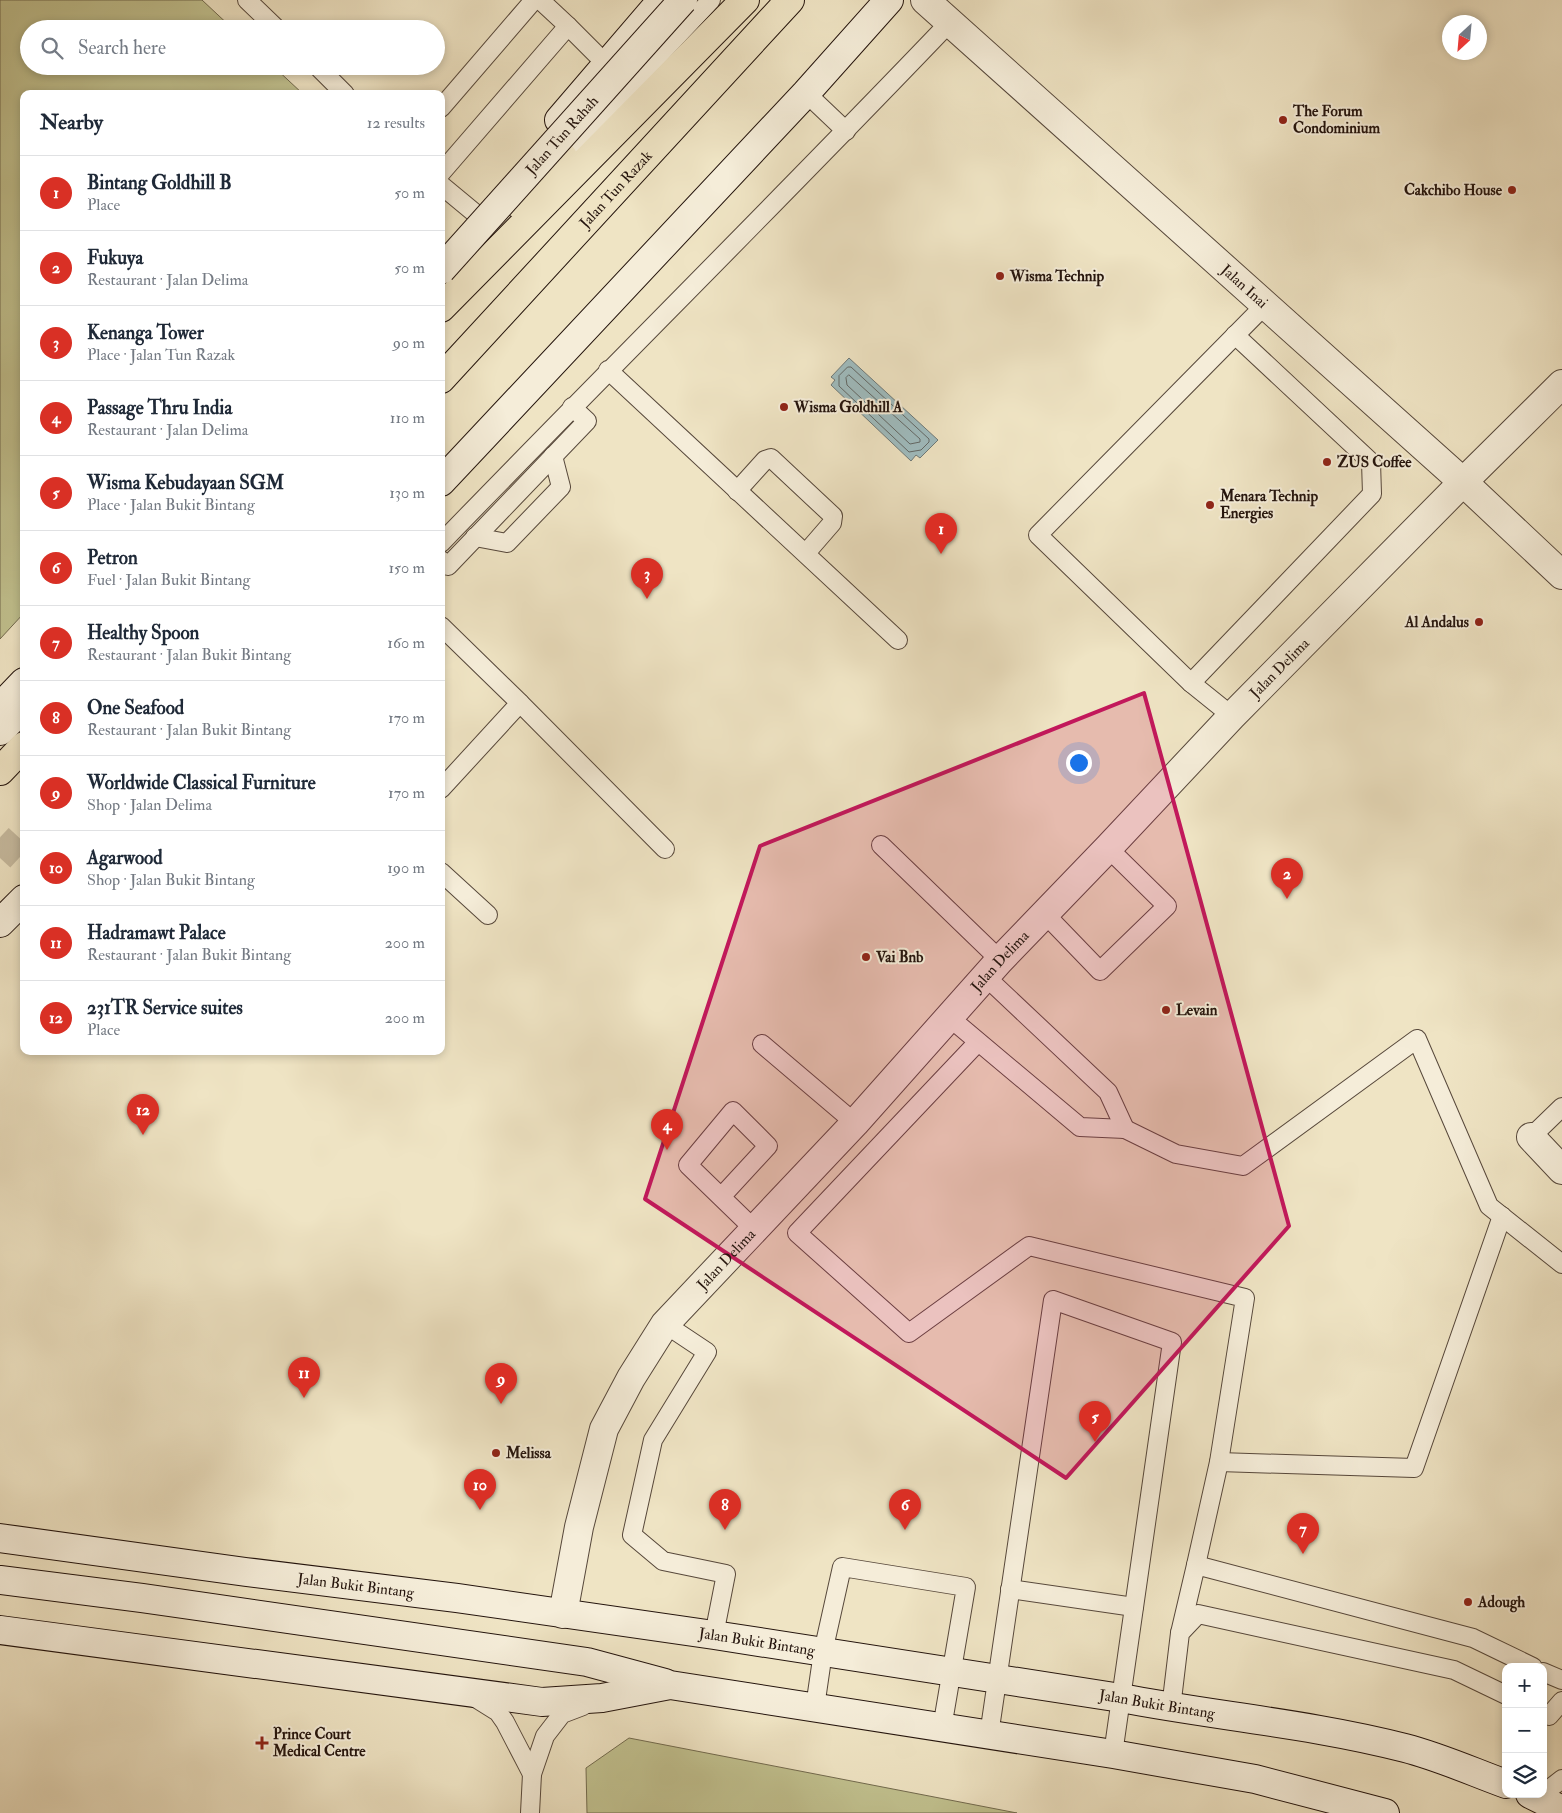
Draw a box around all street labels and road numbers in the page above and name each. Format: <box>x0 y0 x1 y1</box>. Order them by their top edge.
street label: Jalan Tun Rahah <box>521 92 602 180</box>
street label: Jalan Tun Razak <box>575 146 656 233</box>
street label: Jalan Inai <box>1216 260 1272 312</box>
street label: Jalan Delima <box>1245 633 1314 704</box>
street label: Jalan Delima <box>966 926 1034 997</box>
street label: Jalan Delima <box>692 1224 760 1295</box>
street label: Jalan Bukit Bintang <box>295 1569 416 1602</box>
street label: Jalan Bukit Bintang <box>696 1623 817 1660</box>
street label: Jalan Bukit Bintang <box>1097 1685 1217 1723</box>

